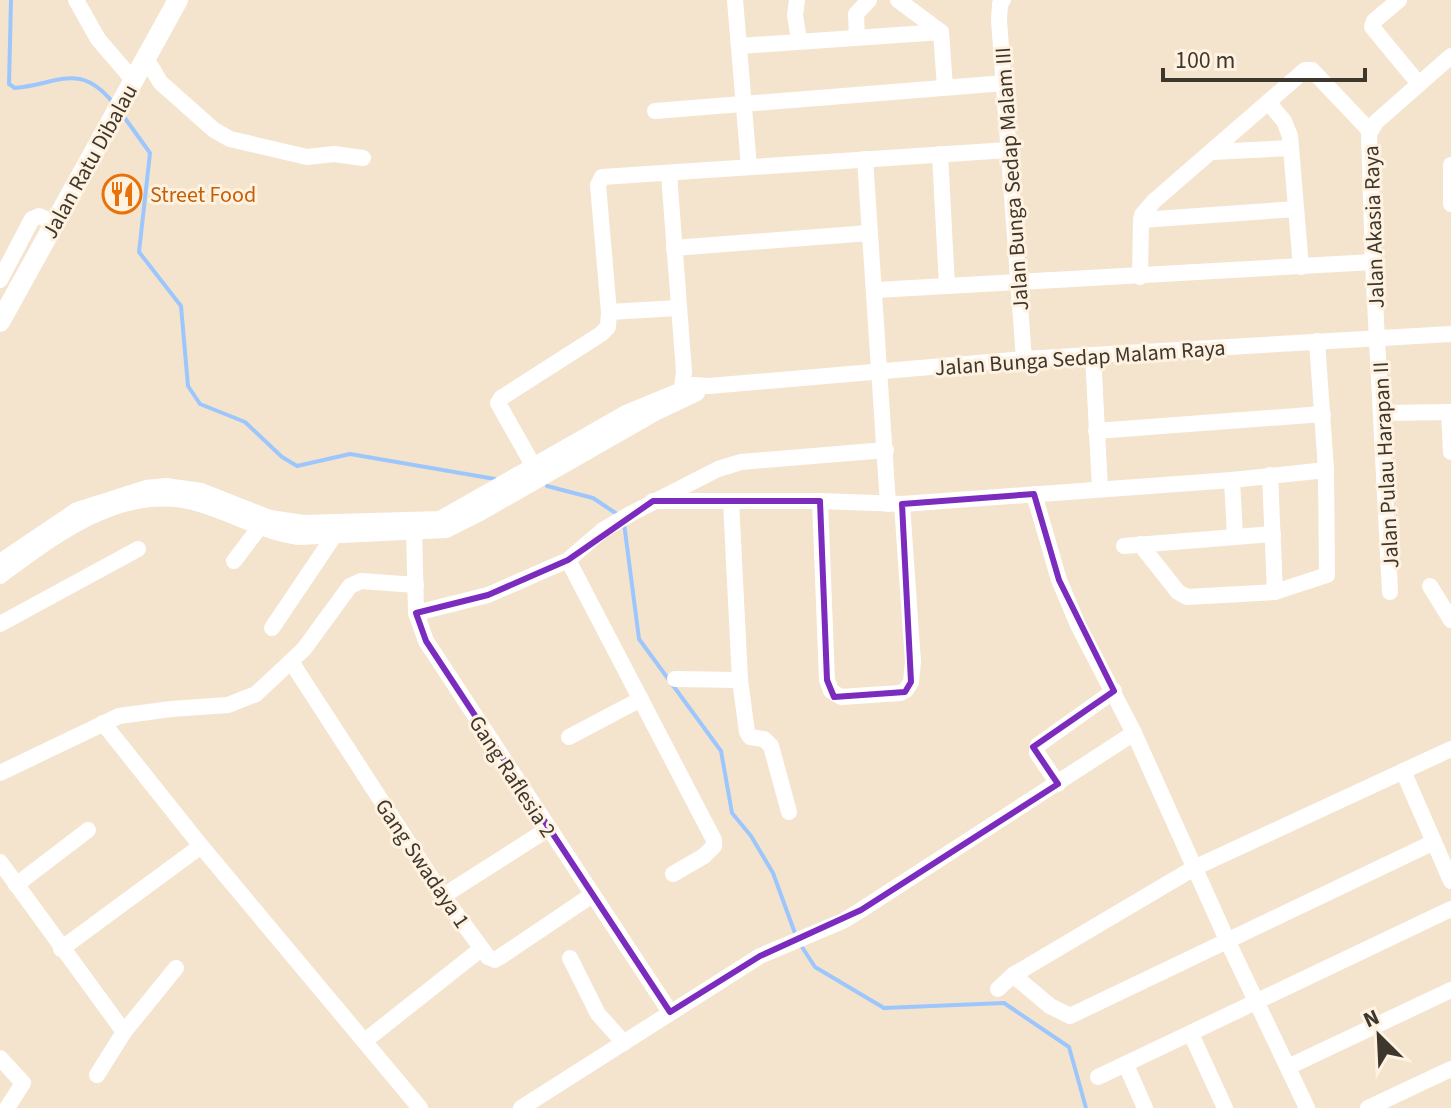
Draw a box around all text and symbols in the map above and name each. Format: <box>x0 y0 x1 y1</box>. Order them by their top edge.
scale bar <box>1163 32 1365 82</box>
text: 100 m <box>1175 43 1235 78</box>
street label: Jalan Bunga Sedap Malam III <box>987 46 1037 312</box>
street label: Jalan Ratu Dibalau <box>34 78 146 245</box>
street label: Jalan Akasia Raya <box>1355 145 1393 309</box>
restaurant icon: Street Food <box>101 173 143 215</box>
place label: Street Food <box>150 179 256 211</box>
street label: Jalan Bunga Sedap Malam Raya <box>934 332 1227 384</box>
street label: Jalan Pulau Harapan II <box>1365 361 1407 569</box>
street label: Gang Raflesia 2 <box>461 709 564 844</box>
street label: Gang Swadaya 1 <box>367 792 477 935</box>
north arrow <box>1339 996 1419 1076</box>
text: N <box>1358 1001 1384 1036</box>

